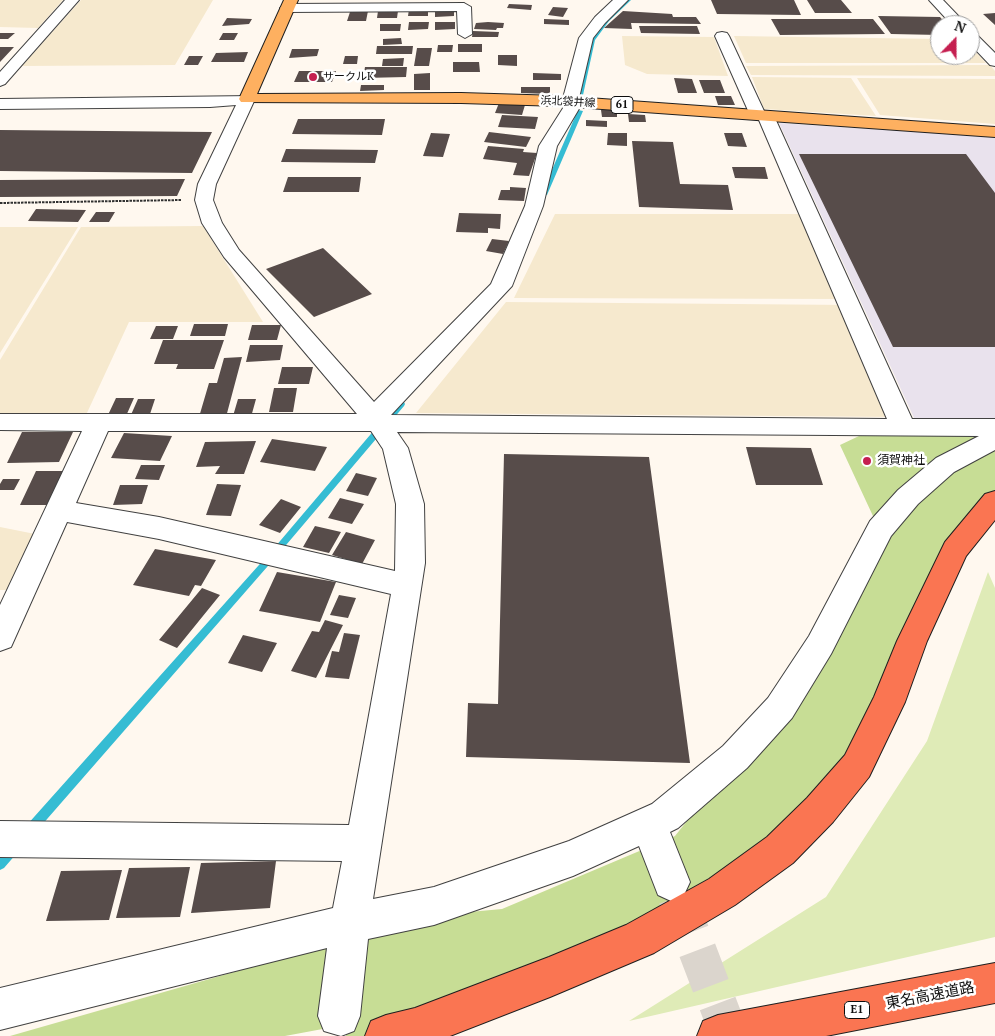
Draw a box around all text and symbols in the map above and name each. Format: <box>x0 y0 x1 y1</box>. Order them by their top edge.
north arrow <box>930 15 980 65</box>
text: N <box>952 16 969 37</box>
place label: サークルK <box>323 70 374 84</box>
marker: サークルK <box>307 71 319 83</box>
street label: 浜北袋井線 <box>540 94 596 110</box>
road number: 61 <box>611 96 633 114</box>
place label: 須賀神社 <box>877 454 925 468</box>
marker: 須賀神社 <box>861 455 873 467</box>
street label: 東名高速道路 <box>884 979 976 1013</box>
road number: E1 <box>844 1002 870 1018</box>

